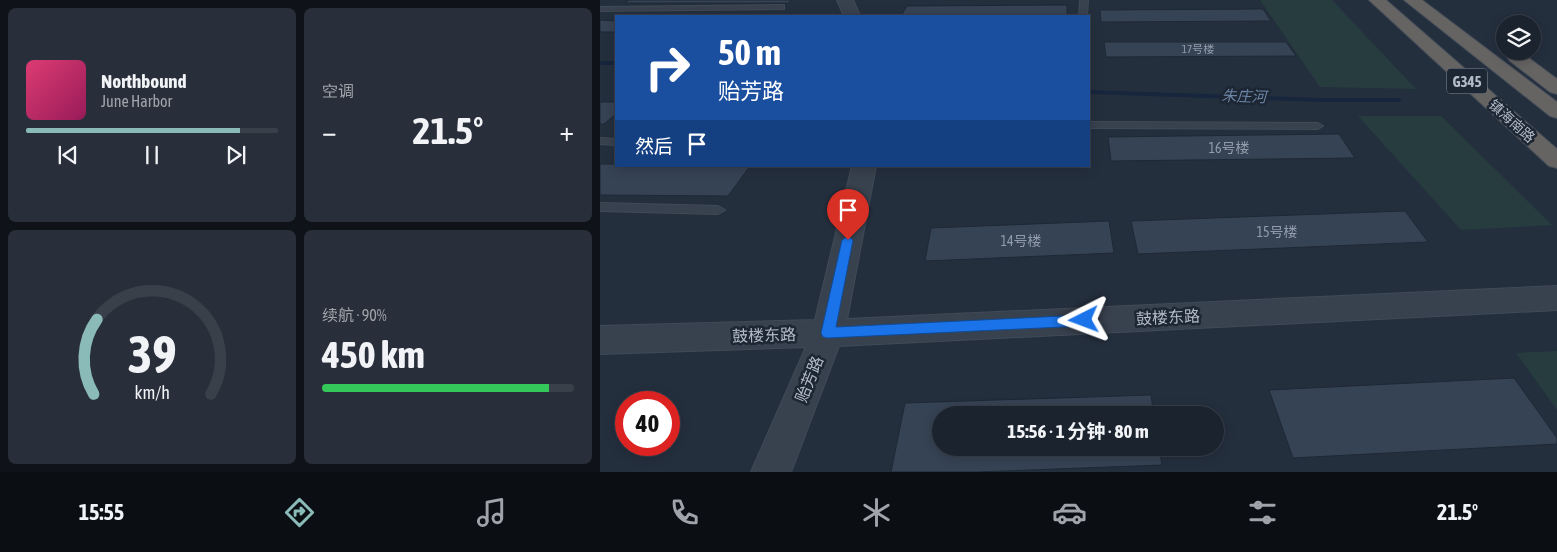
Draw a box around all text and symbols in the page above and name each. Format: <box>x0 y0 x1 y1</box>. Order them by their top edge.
map controls <box>1496 15 1541 60</box>
button: layers <box>1496 15 1541 60</box>
text: 50 m <box>718 32 781 72</box>
icon: right <box>635 35 700 100</box>
house number: 17号楼 <box>1182 43 1214 55</box>
road number: G345 <box>1447 68 1487 94</box>
text: Northbound <box>101 70 187 92</box>
text: 贻芳路 <box>718 78 784 104</box>
text: 空调 <box>322 82 354 100</box>
water label: 朱庄河 <box>1221 87 1270 105</box>
text: June Harbor <box>101 92 172 110</box>
street label: 镇海南路 <box>1486 96 1538 146</box>
text: 21.5° <box>413 109 483 152</box>
text: − <box>322 115 337 147</box>
text: + <box>559 115 574 147</box>
icon: arrive <box>683 130 711 158</box>
text: 然后 <box>635 135 673 157</box>
house number: 16号楼 <box>1208 140 1250 156</box>
icon: previous <box>54 141 82 169</box>
icon: pause <box>138 141 166 169</box>
icon: next <box>222 141 250 169</box>
pin <box>827 189 869 240</box>
icon: arrive <box>834 196 862 224</box>
house number: 15号楼 <box>1256 224 1298 240</box>
house number: 14号楼 <box>1000 233 1042 249</box>
position arrow <box>1057 293 1109 345</box>
text: 续航 · 90% <box>322 306 387 324</box>
street label: 鼓楼东路 <box>1136 306 1200 328</box>
text: 39 <box>128 324 176 384</box>
street label: 鼓楼东路 <box>732 325 796 345</box>
text: 450 km <box>322 333 425 376</box>
street label: 贻芳路 <box>792 353 826 405</box>
text: km/h <box>134 382 170 403</box>
speed limit sign: 40 <box>615 391 680 456</box>
text: 15:56 · 1 分钟 · 80 m <box>1007 420 1149 442</box>
icon: directions <box>282 495 317 530</box>
icon: music <box>474 495 509 530</box>
icon: phone <box>667 495 702 530</box>
icon: climate <box>859 495 894 530</box>
icon: car <box>1052 495 1087 530</box>
icon: filters <box>1245 495 1280 530</box>
text: 15:55 <box>79 499 124 525</box>
text: 21.5° <box>1437 499 1478 525</box>

